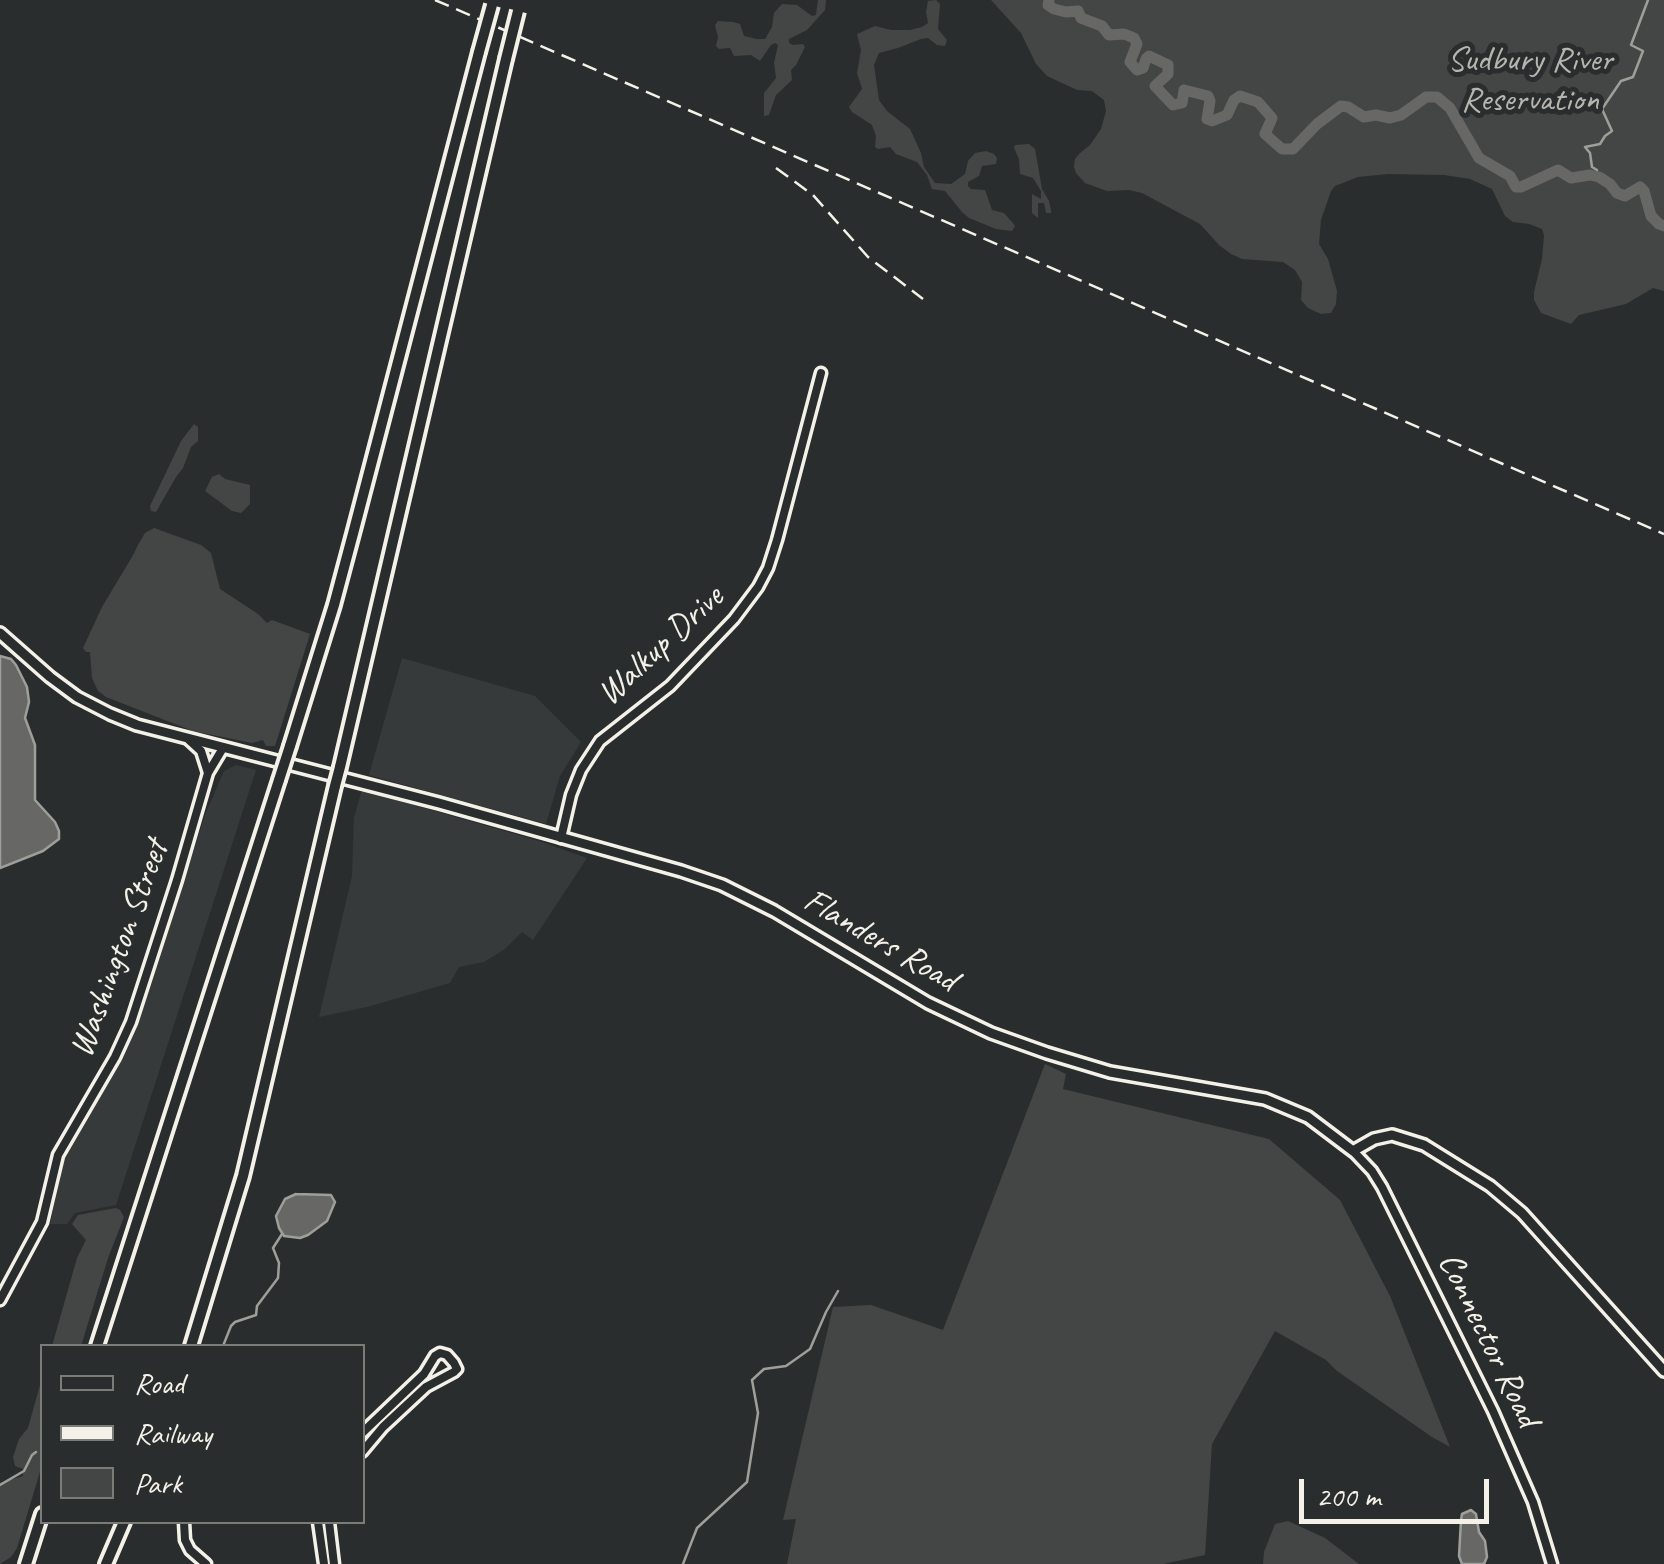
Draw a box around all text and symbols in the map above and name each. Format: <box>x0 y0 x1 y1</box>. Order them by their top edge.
park label: Sudbury River Reservation <box>1447 40 1613 122</box>
street label: Walkup Drive <box>589 577 733 715</box>
street label: Washington Street <box>61 835 179 1063</box>
street label: Flanders Road <box>796 880 964 1002</box>
street label: Connector Road <box>1428 1246 1548 1434</box>
legend <box>40 1344 365 1524</box>
text: Road <box>134 1364 184 1402</box>
text: Railway <box>134 1414 212 1452</box>
scale bar <box>1304 1459 1494 1521</box>
text: Park <box>134 1464 182 1502</box>
text: 200 m <box>1316 1477 1381 1515</box>

